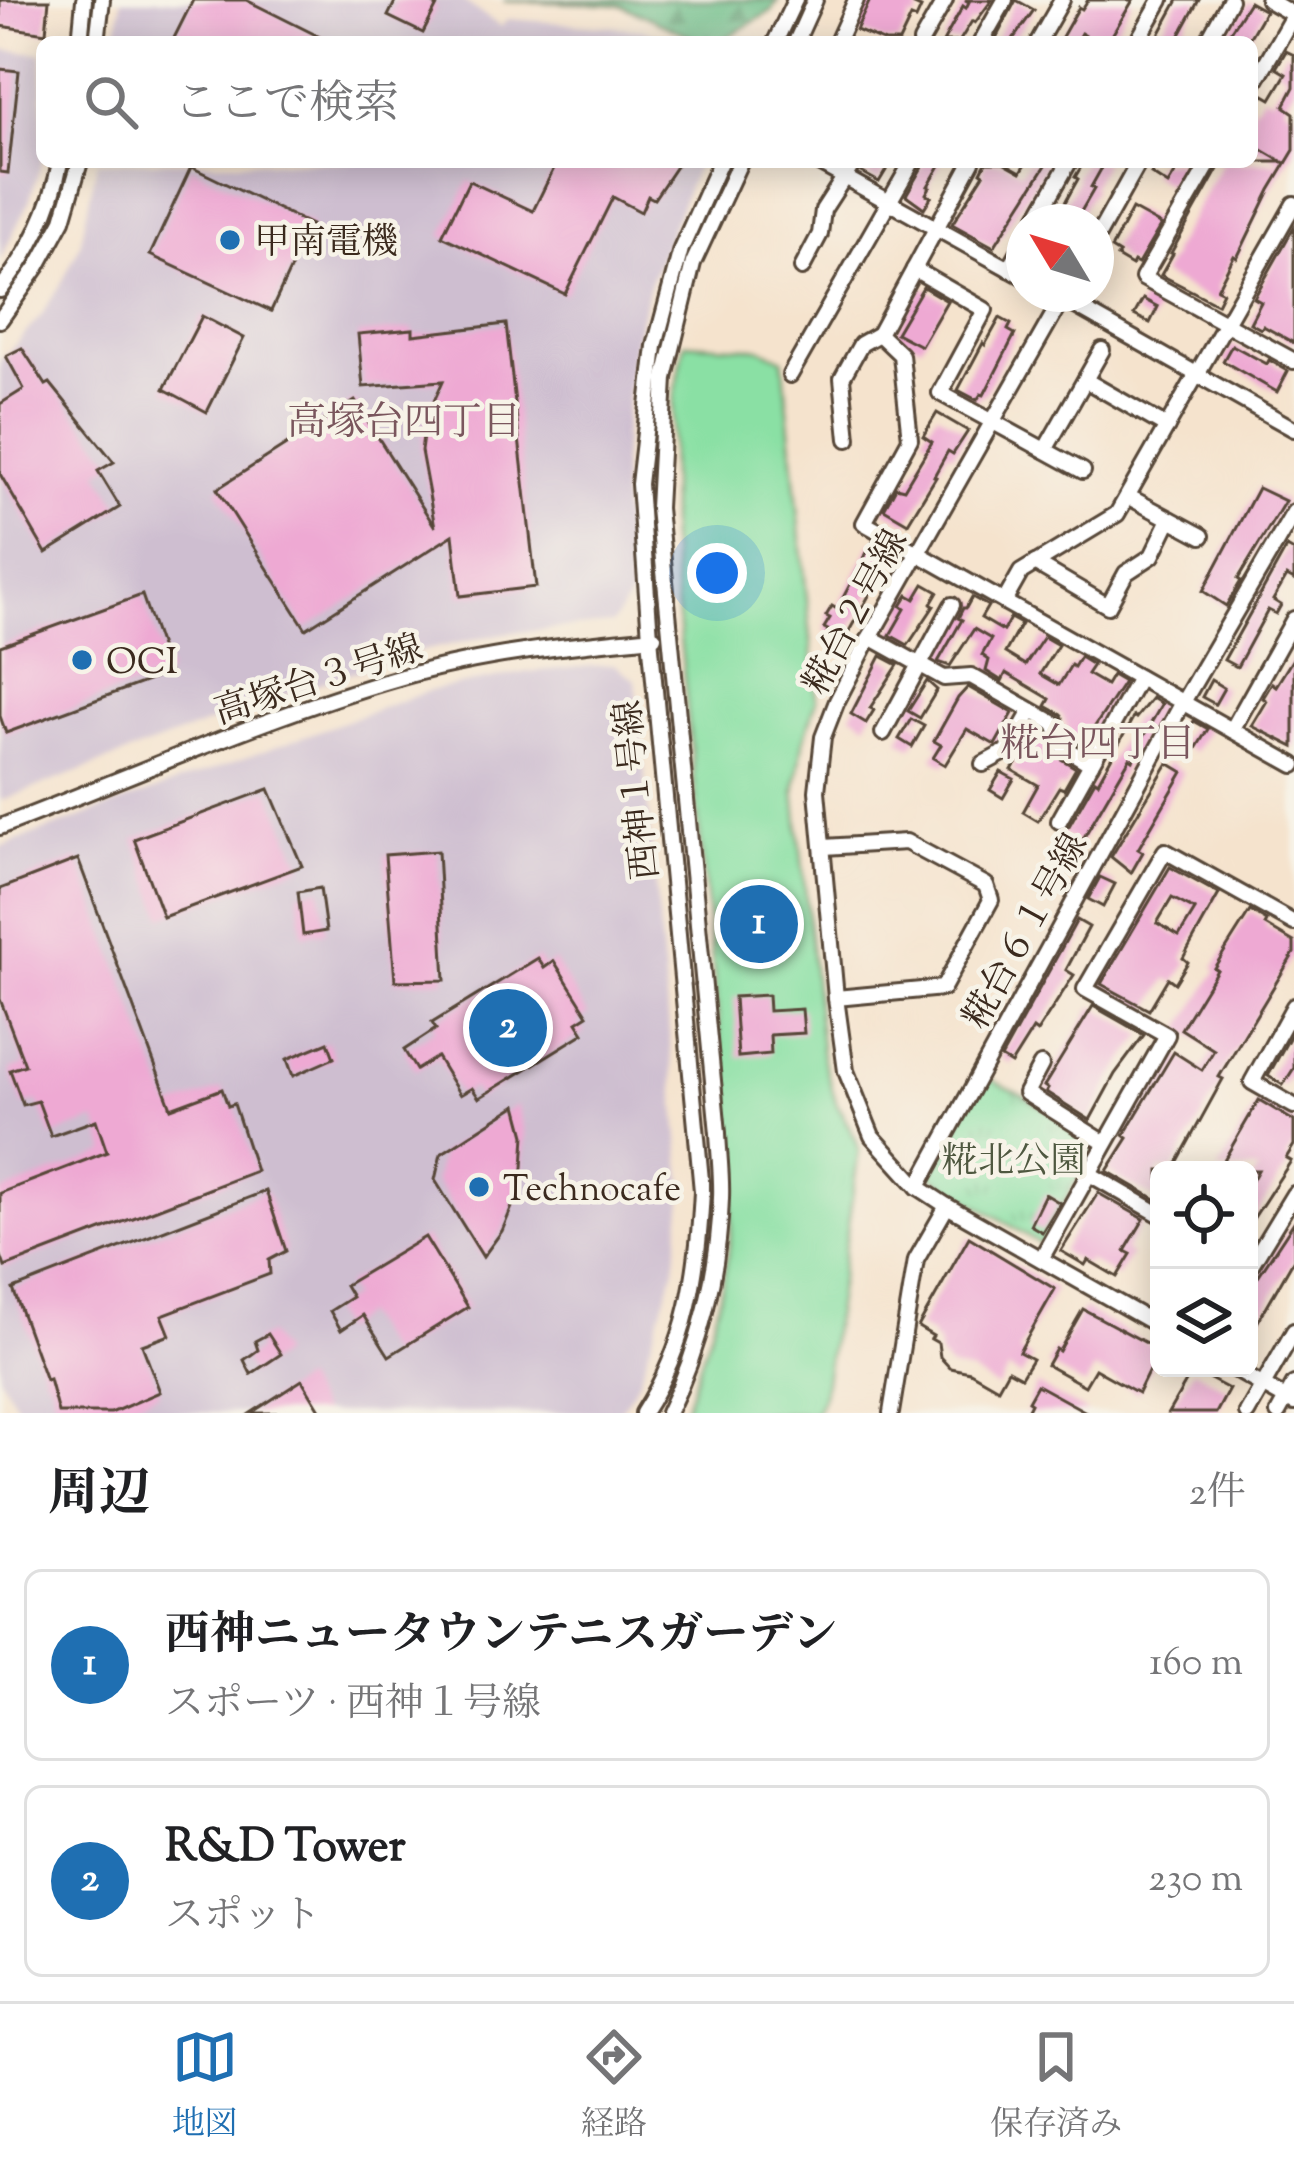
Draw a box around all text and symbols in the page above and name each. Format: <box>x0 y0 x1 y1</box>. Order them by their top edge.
search box <box>36 36 1258 168</box>
icon: search <box>78 69 144 135</box>
text: ここで検索 <box>174 74 399 139</box>
north arrow <box>1006 204 1114 312</box>
place label: 甲南電機 <box>254 218 398 270</box>
marker: 甲南電機 <box>217 227 243 253</box>
district label: 高塚台四丁目 <box>287 397 521 453</box>
street label: 糀台２号線 <box>792 521 923 705</box>
your location <box>687 543 747 603</box>
street label: 高塚台３号線 <box>208 624 430 740</box>
place label: OCI <box>106 638 178 690</box>
marker: OCI <box>69 647 95 673</box>
street label: 西神１号線 <box>604 697 674 882</box>
district label: 糀台四丁目 <box>1000 719 1196 775</box>
street label: 糀台６１号線 <box>952 825 1103 1039</box>
pin: 1 <box>720 879 798 969</box>
pin: 2 <box>469 983 547 1073</box>
park label: 糀北公園 <box>942 1137 1086 1189</box>
map controls <box>1150 1161 1258 1377</box>
button: locate <box>1150 1161 1258 1269</box>
place label: Technocafe <box>503 1165 681 1217</box>
marker: Technocafe <box>466 1174 492 1200</box>
button: layers <box>1150 1269 1258 1377</box>
text: 周辺 <box>48 1460 150 1533</box>
text: 2件 <box>1189 1467 1246 1523</box>
text: 西神ニュータウンテニスガーデン <box>165 1605 837 1670</box>
text: 1 <box>83 1637 97 1693</box>
text: 160 m <box>1149 1637 1243 1693</box>
text: スポーツ · 西神１号線 <box>165 1678 541 1734</box>
text: R&D Tower <box>165 1817 406 1882</box>
text: 2 <box>81 1853 99 1909</box>
text: 230 m <box>1148 1853 1243 1909</box>
text: スポット <box>165 1890 321 1946</box>
tab: 地図 <box>172 2024 238 2150</box>
tab: 経路 <box>581 2024 647 2150</box>
tab: 保存済み <box>990 2024 1122 2150</box>

